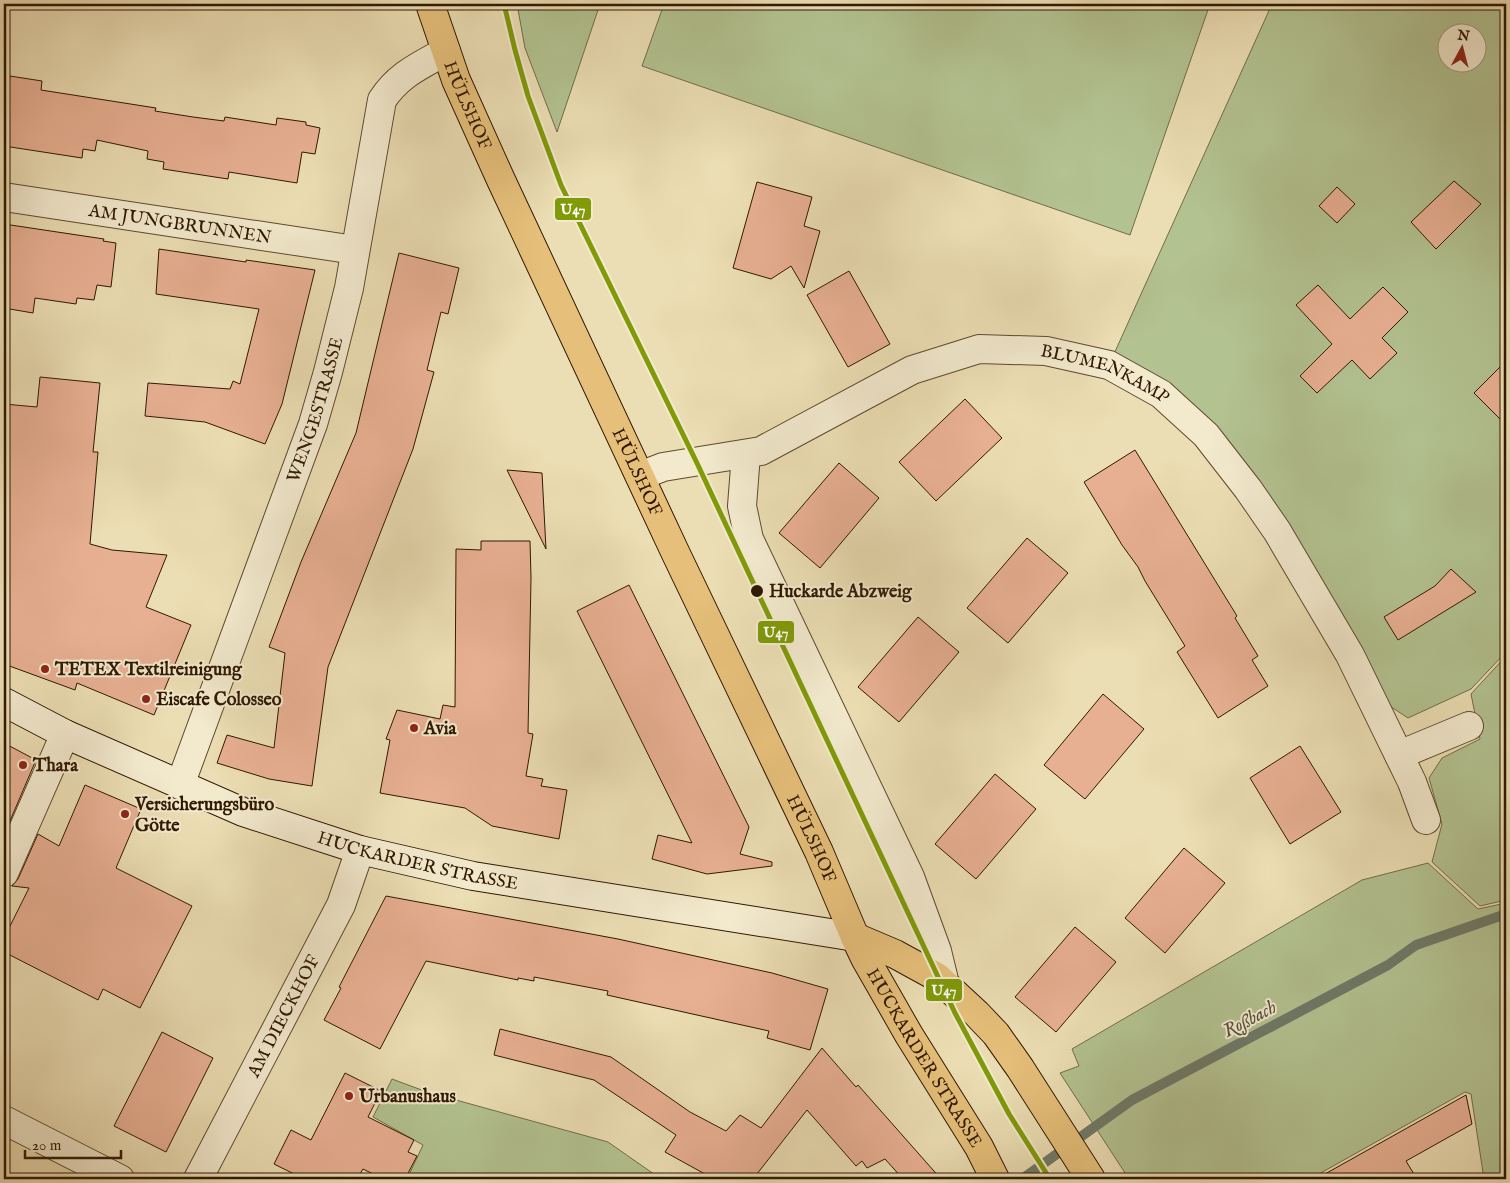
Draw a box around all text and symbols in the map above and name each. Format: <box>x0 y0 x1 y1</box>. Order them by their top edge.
north arrow <box>1438 22 1488 72</box>
text: N <box>1455 26 1471 46</box>
street label: HÜLSHOF <box>437 58 496 154</box>
line badge: U47 <box>554 197 592 221</box>
street label: AM JUNGBRUNNEN <box>86 200 273 250</box>
text: U47 <box>560 201 586 219</box>
street label: WENGESTRASSE <box>282 335 349 486</box>
street label: BLUMENKAMP <box>1038 340 1174 409</box>
street label: HÜLSHOF <box>606 425 667 520</box>
place label: Huckarde Abzweig <box>769 581 913 604</box>
marker: Huckarde Abzweig <box>749 583 765 599</box>
line badge: U47 <box>757 620 795 644</box>
text: U47 <box>763 624 789 642</box>
place label: TETEX Textilreinigung <box>54 659 243 682</box>
marker: TETEX Textilreinigung <box>39 663 51 675</box>
place label: Eiscafe Colosseo <box>156 689 282 712</box>
marker: Eiscafe Colosseo <box>140 693 152 705</box>
place label: Avia <box>423 718 458 741</box>
marker: Avia <box>408 722 420 734</box>
place label: Thara <box>32 755 79 778</box>
marker: Thara <box>17 759 29 771</box>
street label: HÜLSHOF <box>780 791 841 887</box>
place label: Versicherungsbüro Götte <box>134 794 274 838</box>
marker: Versicherungsbüro Götte <box>119 808 131 820</box>
street label: HUCKARDER STRASSE <box>314 827 520 896</box>
street label: AM DIECKHOF <box>243 951 326 1083</box>
street label: HUCKARDER STRASSE <box>860 964 986 1152</box>
line badge: U47 <box>925 978 963 1002</box>
text: U47 <box>931 982 957 1000</box>
water label: Roßbach <box>1219 996 1281 1044</box>
place label: Urbanushaus <box>358 1086 457 1109</box>
marker: Urbanushaus <box>343 1090 355 1102</box>
scale bar <box>25 1128 121 1160</box>
text: 20 m <box>32 1136 62 1155</box>

